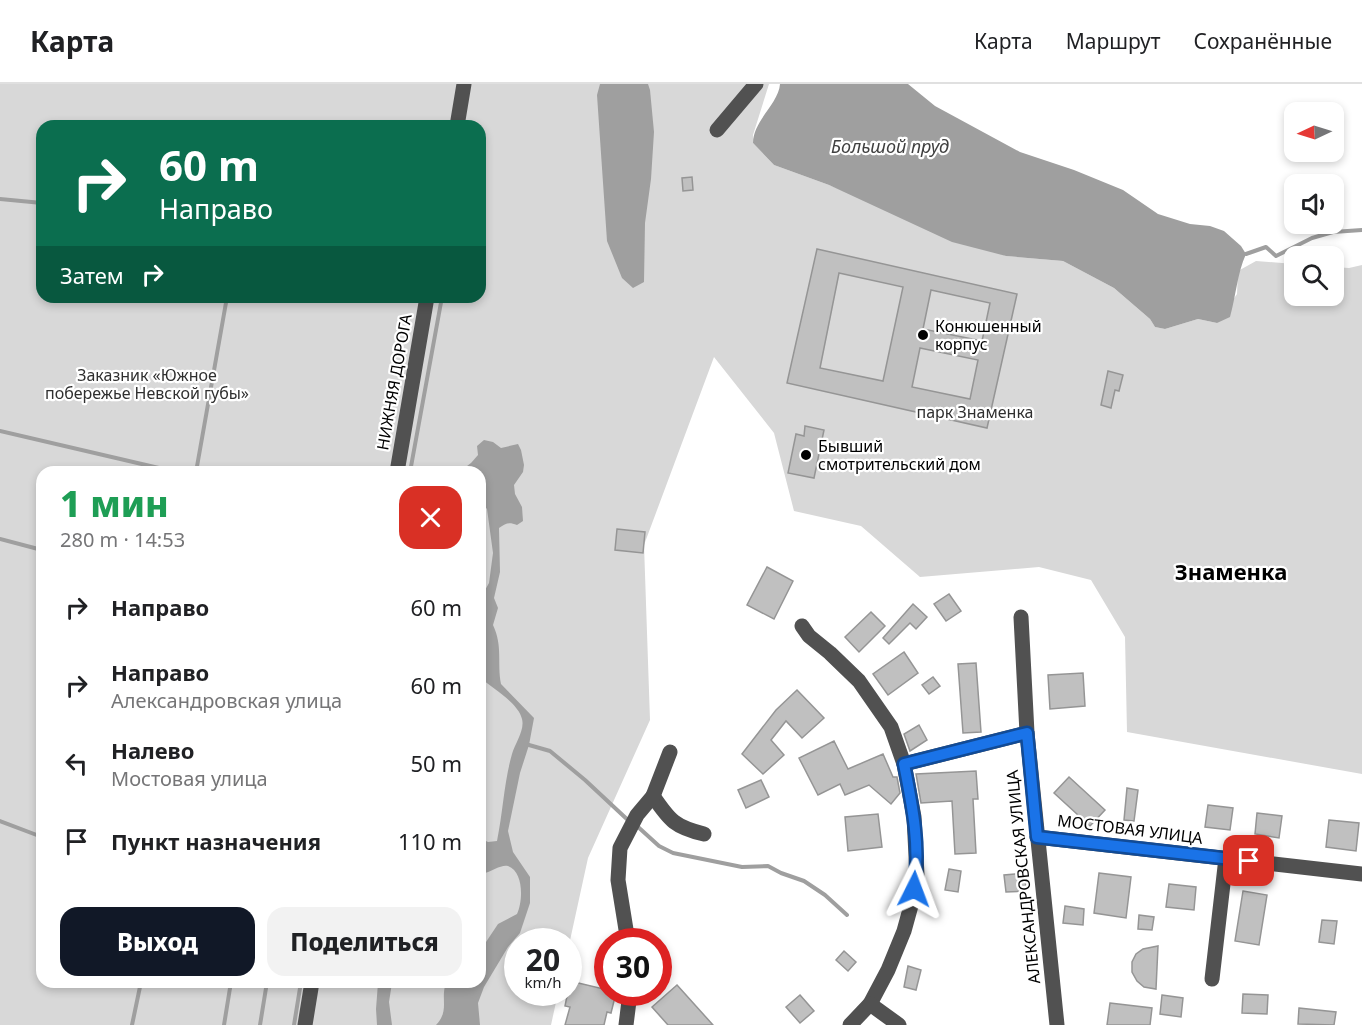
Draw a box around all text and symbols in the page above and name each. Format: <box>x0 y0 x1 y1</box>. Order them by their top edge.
text: Карта <box>30 22 114 60</box>
text: Карта <box>974 27 1033 55</box>
text: Маршрут <box>1066 27 1161 55</box>
text: Сохранённые <box>1194 27 1332 55</box>
north arrow <box>1284 102 1344 162</box>
map controls <box>1284 102 1344 306</box>
water label: Большой пруд <box>831 134 949 158</box>
text: 60 m <box>159 136 259 193</box>
icon: right <box>60 144 138 222</box>
button: sound <box>1284 174 1344 234</box>
text: Направо <box>159 190 273 227</box>
button: search <box>1284 246 1344 306</box>
icon: right <box>136 258 169 291</box>
text: Затем <box>60 260 124 290</box>
street label: НИЖНЯЯ ДОРОГА <box>371 311 417 452</box>
place label: Конюшенный корпус <box>935 315 1042 355</box>
marker: Конюшенный корпус <box>916 328 930 342</box>
park label: Заказник «Южное побережье Невской губы» <box>45 364 249 404</box>
park label: парк Знаменка <box>917 401 1033 423</box>
place label: Бывший смотрительский дом <box>818 435 981 475</box>
marker: Бывший смотрительский дом <box>799 448 813 462</box>
text: 1 мин <box>60 479 169 528</box>
button: close <box>399 486 462 549</box>
text: 280 m · 14:53 <box>60 526 185 553</box>
district label: Знаменка <box>1175 556 1287 586</box>
icon: right <box>60 591 93 624</box>
text: Направо <box>111 592 209 622</box>
text: 60 m <box>411 592 462 622</box>
text: Направо <box>111 657 209 687</box>
icon: right <box>60 669 93 702</box>
text: 60 m <box>411 670 462 700</box>
text: Александровская улица <box>111 687 342 714</box>
text: Налево <box>111 735 194 765</box>
icon: left <box>60 747 93 780</box>
text: 50 m <box>411 748 462 778</box>
text: Мостовая улица <box>111 765 268 792</box>
street label: АЛЕКСАНДРОВСКАЯ УЛИЦА <box>1001 768 1045 985</box>
street label: МОСТОВАЯ УЛИЦА <box>1056 809 1205 849</box>
icon: arrive <box>60 825 93 858</box>
text: Пункт назначения <box>111 826 321 856</box>
text: 110 m <box>398 826 462 856</box>
pin <box>1223 835 1274 886</box>
icon: arrive <box>1232 844 1265 877</box>
position arrow <box>882 857 946 921</box>
button: Выход <box>60 907 255 976</box>
button: Поделиться <box>267 907 462 976</box>
speed limit sign: 30 <box>594 928 672 1006</box>
text: 20 <box>526 939 560 980</box>
text: km/h <box>525 972 561 992</box>

